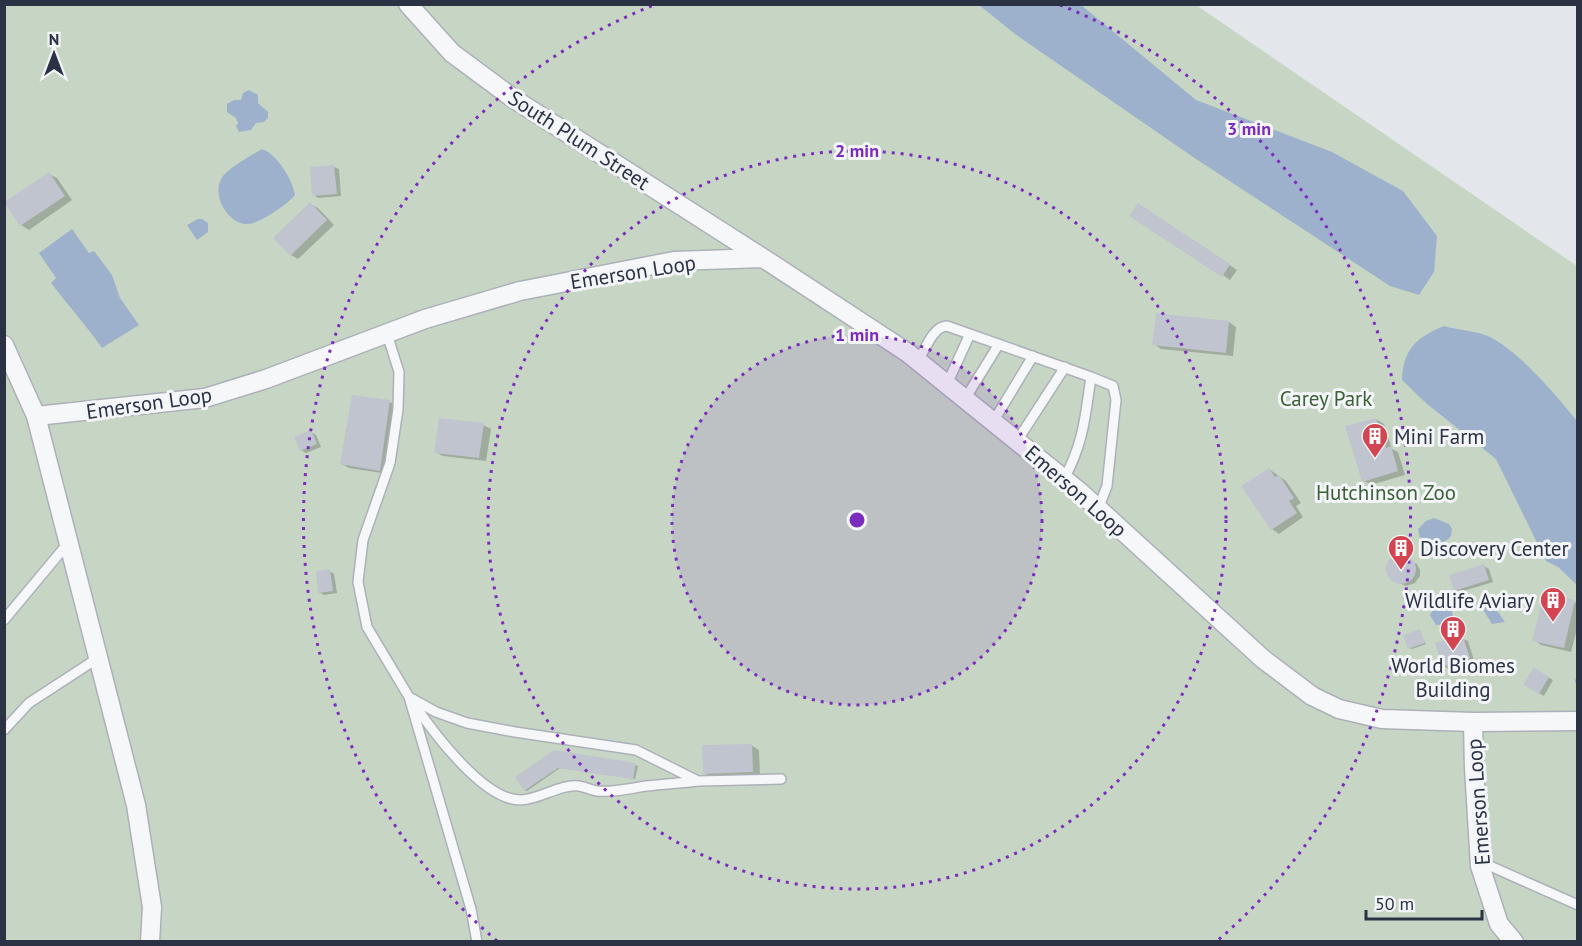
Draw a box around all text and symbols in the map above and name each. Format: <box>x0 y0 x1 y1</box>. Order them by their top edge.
north arrow <box>24 24 84 84</box>
text: N <box>49 29 59 49</box>
street label: South Plum Street <box>503 84 655 196</box>
text: 3 min <box>1227 117 1271 140</box>
text: 2 min <box>835 139 879 162</box>
street label: Emerson Loop <box>568 249 698 295</box>
text: 1 min <box>835 323 879 346</box>
street label: Emerson Loop <box>84 381 214 425</box>
park label: Carey Park <box>1280 385 1372 412</box>
building icon: Mini Farm <box>1360 421 1390 459</box>
place label: Mini Farm <box>1394 423 1484 450</box>
street label: Emerson Loop <box>1019 439 1133 543</box>
park label: Hutchinson Zoo <box>1316 479 1456 506</box>
centre of rings <box>847 510 867 530</box>
building icon: Discovery Center <box>1386 533 1416 571</box>
place label: Discovery Center <box>1420 535 1569 562</box>
building icon: Wildlife Aviary <box>1538 585 1568 623</box>
place label: Wildlife Aviary <box>1405 587 1534 614</box>
building icon: World Biomes Building <box>1438 614 1468 652</box>
place label: World Biomes Building <box>1391 652 1515 703</box>
street label: Emerson Loop <box>1460 738 1496 866</box>
scale bar <box>1366 883 1482 921</box>
text: 50 m <box>1375 892 1414 915</box>

